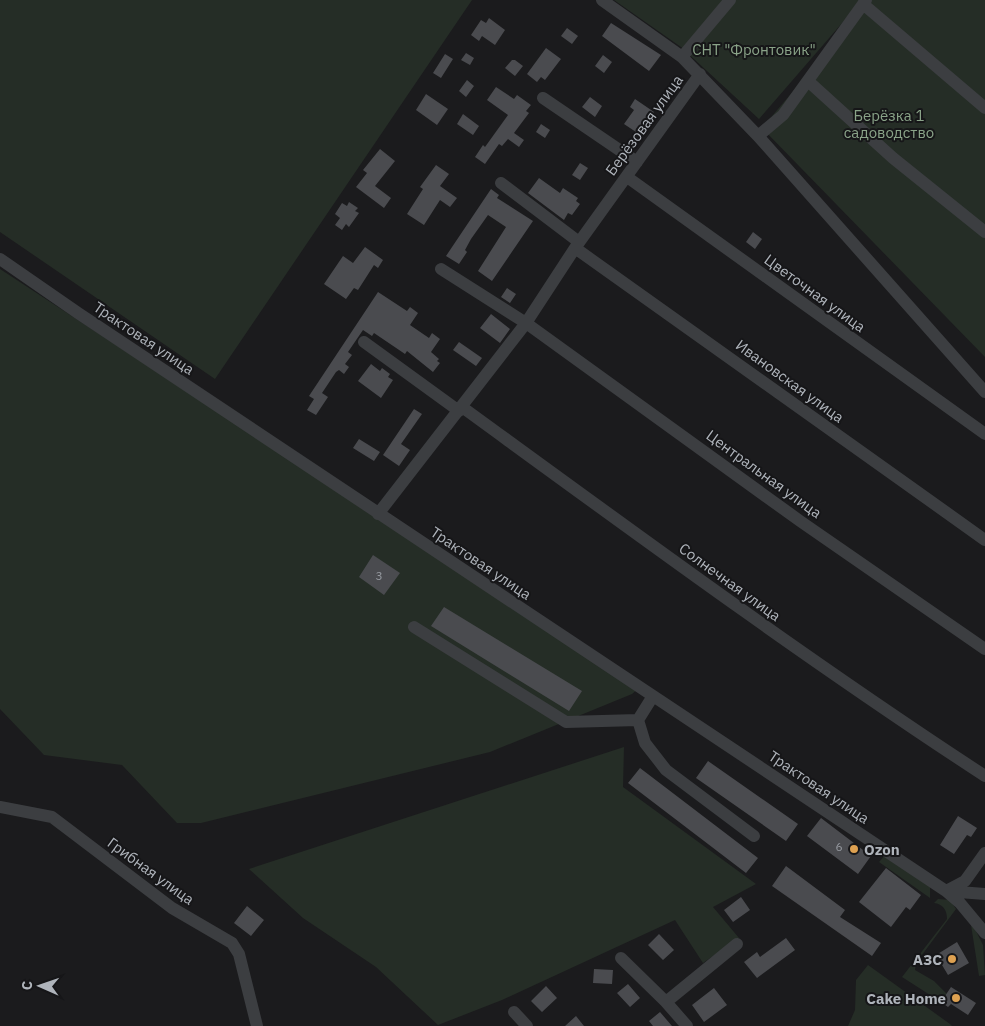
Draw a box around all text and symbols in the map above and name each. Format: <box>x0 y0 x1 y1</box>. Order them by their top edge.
park label: СНТ "Фронтовик" <box>692 40 816 59</box>
street label: Берёзовая улица <box>601 71 687 179</box>
park label: Берёзка 1 садоводство <box>844 106 934 142</box>
street label: Цветочная улица <box>761 250 869 336</box>
street label: Трактовая улица <box>90 297 198 379</box>
street label: Ивановская улица <box>732 335 848 427</box>
street label: Центральная улица <box>703 426 825 522</box>
street label: Трактовая улица <box>427 522 535 604</box>
street label: Солнечная улица <box>675 539 785 625</box>
house number: 3 <box>375 568 383 583</box>
street label: Трактовая улица <box>765 746 873 828</box>
street label: Грибная улица <box>104 833 198 909</box>
house number: 6 <box>835 839 843 854</box>
place label: Ozon <box>864 840 900 859</box>
marker: Ozon <box>848 843 860 855</box>
place label: АЗС <box>913 950 942 969</box>
marker: АЗС <box>946 953 958 965</box>
north arrow <box>15 961 65 1011</box>
text: С <box>18 981 36 990</box>
place label: Cake Home <box>866 989 946 1008</box>
marker: Cake Home <box>950 992 962 1004</box>

